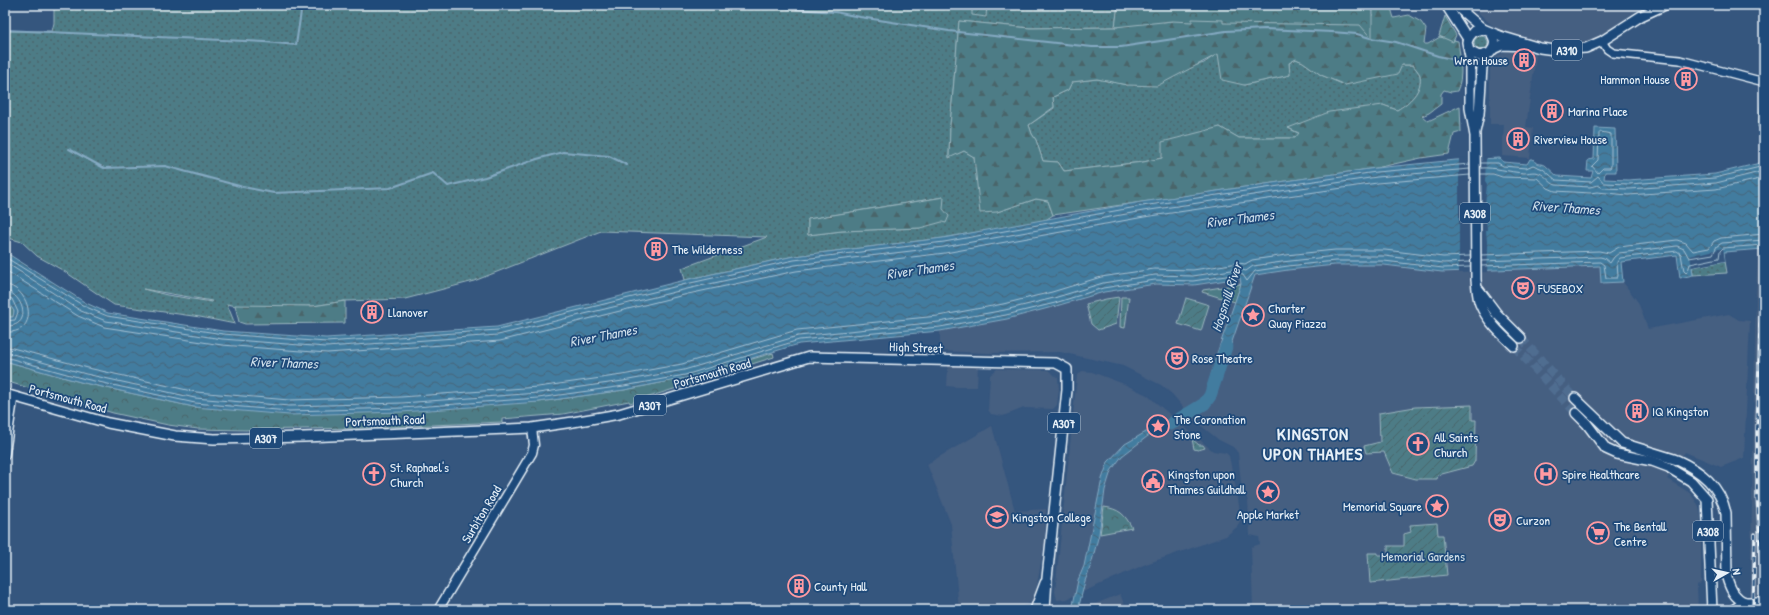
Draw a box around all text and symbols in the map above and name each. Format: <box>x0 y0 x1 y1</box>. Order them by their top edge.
road number: A310 <box>1552 40 1582 60</box>
building icon: Wren House <box>1511 47 1537 73</box>
place label: Wren House <box>1454 51 1508 69</box>
building icon: Hammon House <box>1673 66 1699 92</box>
place label: Hammon House <box>1600 70 1670 88</box>
building icon: Marina Place <box>1539 98 1565 124</box>
place label: Marina Place <box>1568 102 1628 120</box>
building icon: Riverview House <box>1505 126 1531 152</box>
place label: Riverview House <box>1534 130 1607 148</box>
water label: River Thames <box>1532 195 1602 219</box>
road number: A308 <box>1460 203 1490 223</box>
water label: River Thames <box>1205 204 1276 232</box>
building icon: The Wilderness <box>643 236 669 262</box>
place label: The Wilderness <box>672 240 742 258</box>
water label: River Thames <box>885 255 956 283</box>
water label: Hogsmill River <box>1206 258 1248 334</box>
theatre icon: FUSEBOX <box>1510 275 1536 301</box>
place label: FUSEBOX <box>1537 279 1584 297</box>
building icon: Llanover <box>359 299 385 325</box>
place label: Charter Quay Piazza <box>1268 299 1326 332</box>
place icon: Charter Quay Piazza <box>1240 302 1266 328</box>
place label: Llanover <box>388 303 428 321</box>
water label: River Thames <box>568 319 640 351</box>
street label: High Street <box>889 337 944 357</box>
theatre icon: Rose Theatre <box>1164 345 1190 371</box>
place label: Rose Theatre <box>1192 349 1253 367</box>
water label: River Thames <box>250 351 320 373</box>
street label: Portsmouth Road <box>671 353 753 393</box>
street label: Portsmouth Road <box>27 379 109 417</box>
road number: A307 <box>634 395 666 415</box>
building icon: IQ Kingston <box>1624 398 1650 424</box>
place label: IQ Kingston <box>1652 402 1709 420</box>
street label: Portsmouth Road <box>345 410 425 430</box>
place label: The Coronation Stone <box>1174 410 1246 443</box>
road number: A307 <box>1048 413 1080 433</box>
place icon: The Coronation Stone <box>1145 413 1171 439</box>
district label: KINGSTON UPON THAMES <box>1263 422 1363 465</box>
road number: A307 <box>250 428 282 448</box>
place label: All Saints Church <box>1434 428 1478 461</box>
church icon: All Saints Church <box>1405 431 1431 457</box>
place label: St. Raphael's Church <box>390 458 449 491</box>
church icon: St. Raphael's Church <box>361 461 387 487</box>
hospital icon: Spire Healthcare <box>1533 461 1559 487</box>
place label: Kingston upon Thames Guildhall <box>1168 465 1246 498</box>
place label: Spire Healthcare <box>1562 465 1640 483</box>
public building icon: Kingston upon Thames Guildhall <box>1140 468 1166 494</box>
place icon: Apple Market <box>1255 479 1281 505</box>
street label: Surbiton Road <box>457 482 505 546</box>
place icon: Memorial Square <box>1424 493 1450 519</box>
place label: Memorial Square <box>1343 497 1422 515</box>
school or university icon: Kingston College <box>984 504 1010 530</box>
place label: Apple Market <box>1237 505 1300 523</box>
theatre icon: Curzon <box>1487 507 1513 533</box>
place label: Kingston College <box>1012 508 1091 526</box>
place label: Curzon <box>1516 511 1550 529</box>
place label: The Bentall Centre <box>1614 517 1667 550</box>
supermarket icon: The Bentall Centre <box>1585 520 1611 546</box>
road number: A308 <box>1693 521 1723 541</box>
park label: Memorial Gardens <box>1381 547 1465 565</box>
north arrow <box>1707 553 1747 593</box>
text: N <box>1730 568 1744 576</box>
building icon: County Hall <box>786 573 812 599</box>
place label: County Hall <box>814 577 868 595</box>

